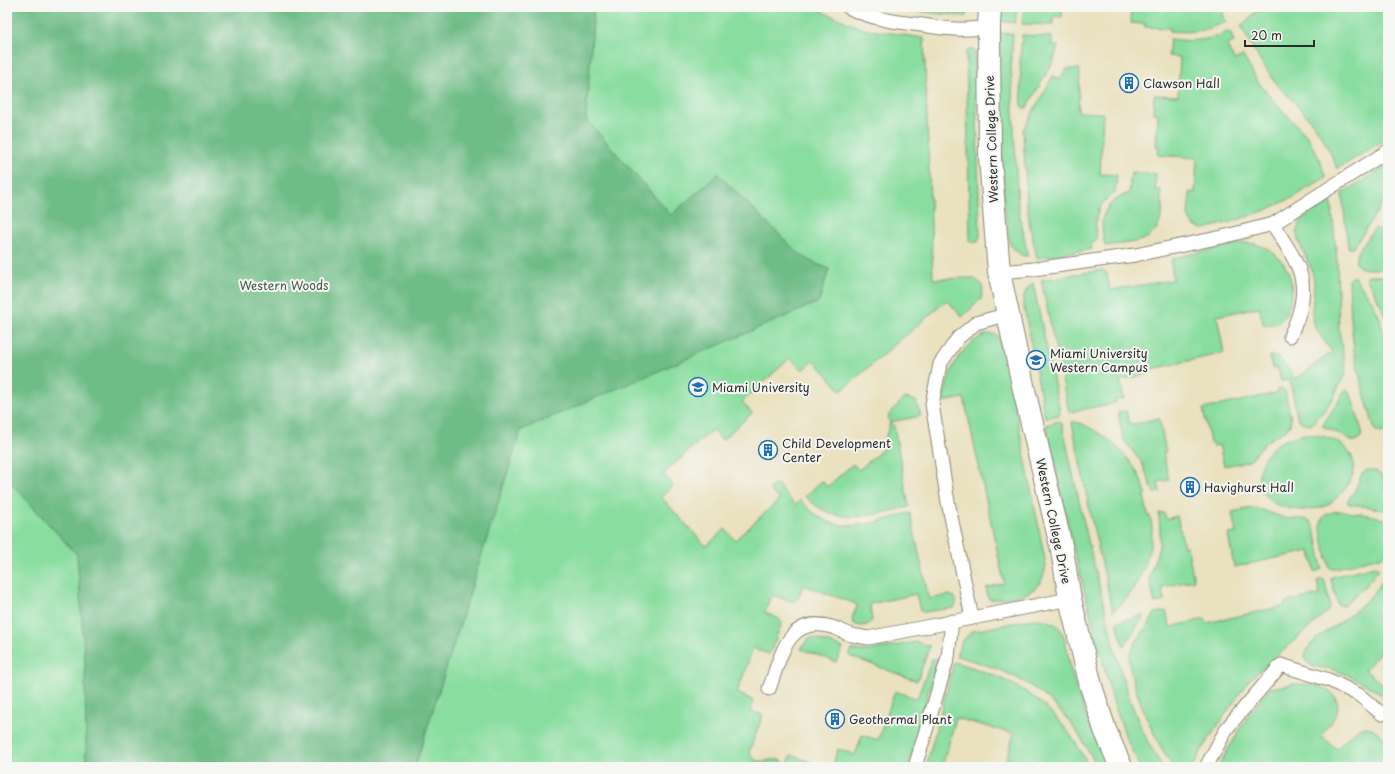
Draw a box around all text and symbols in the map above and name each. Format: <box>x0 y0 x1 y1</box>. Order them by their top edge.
scale bar <box>1245 22 1314 48</box>
text: 20 m <box>1251 26 1282 44</box>
building icon: Clawson Hall <box>1118 72 1140 94</box>
place label: Clawson Hall <box>1143 74 1220 92</box>
street label: Western College Drive <box>980 75 1002 203</box>
park label: Western Woods <box>240 276 329 294</box>
place label: Miami University Western Campus <box>1050 344 1148 376</box>
school or university icon: Miami University Western Campus <box>1025 349 1047 371</box>
school or university icon: Miami University <box>687 376 709 398</box>
place label: Miami University <box>712 378 810 396</box>
place label: Child Development Center <box>782 434 891 466</box>
building icon: Child Development Center <box>757 439 779 461</box>
street label: Western College Drive <box>1032 457 1076 585</box>
building icon: Havighurst Hall <box>1179 476 1201 498</box>
place label: Havighurst Hall <box>1204 478 1294 496</box>
building icon: Geothermal Plant <box>824 708 846 730</box>
place label: Geothermal Plant <box>849 710 952 728</box>

